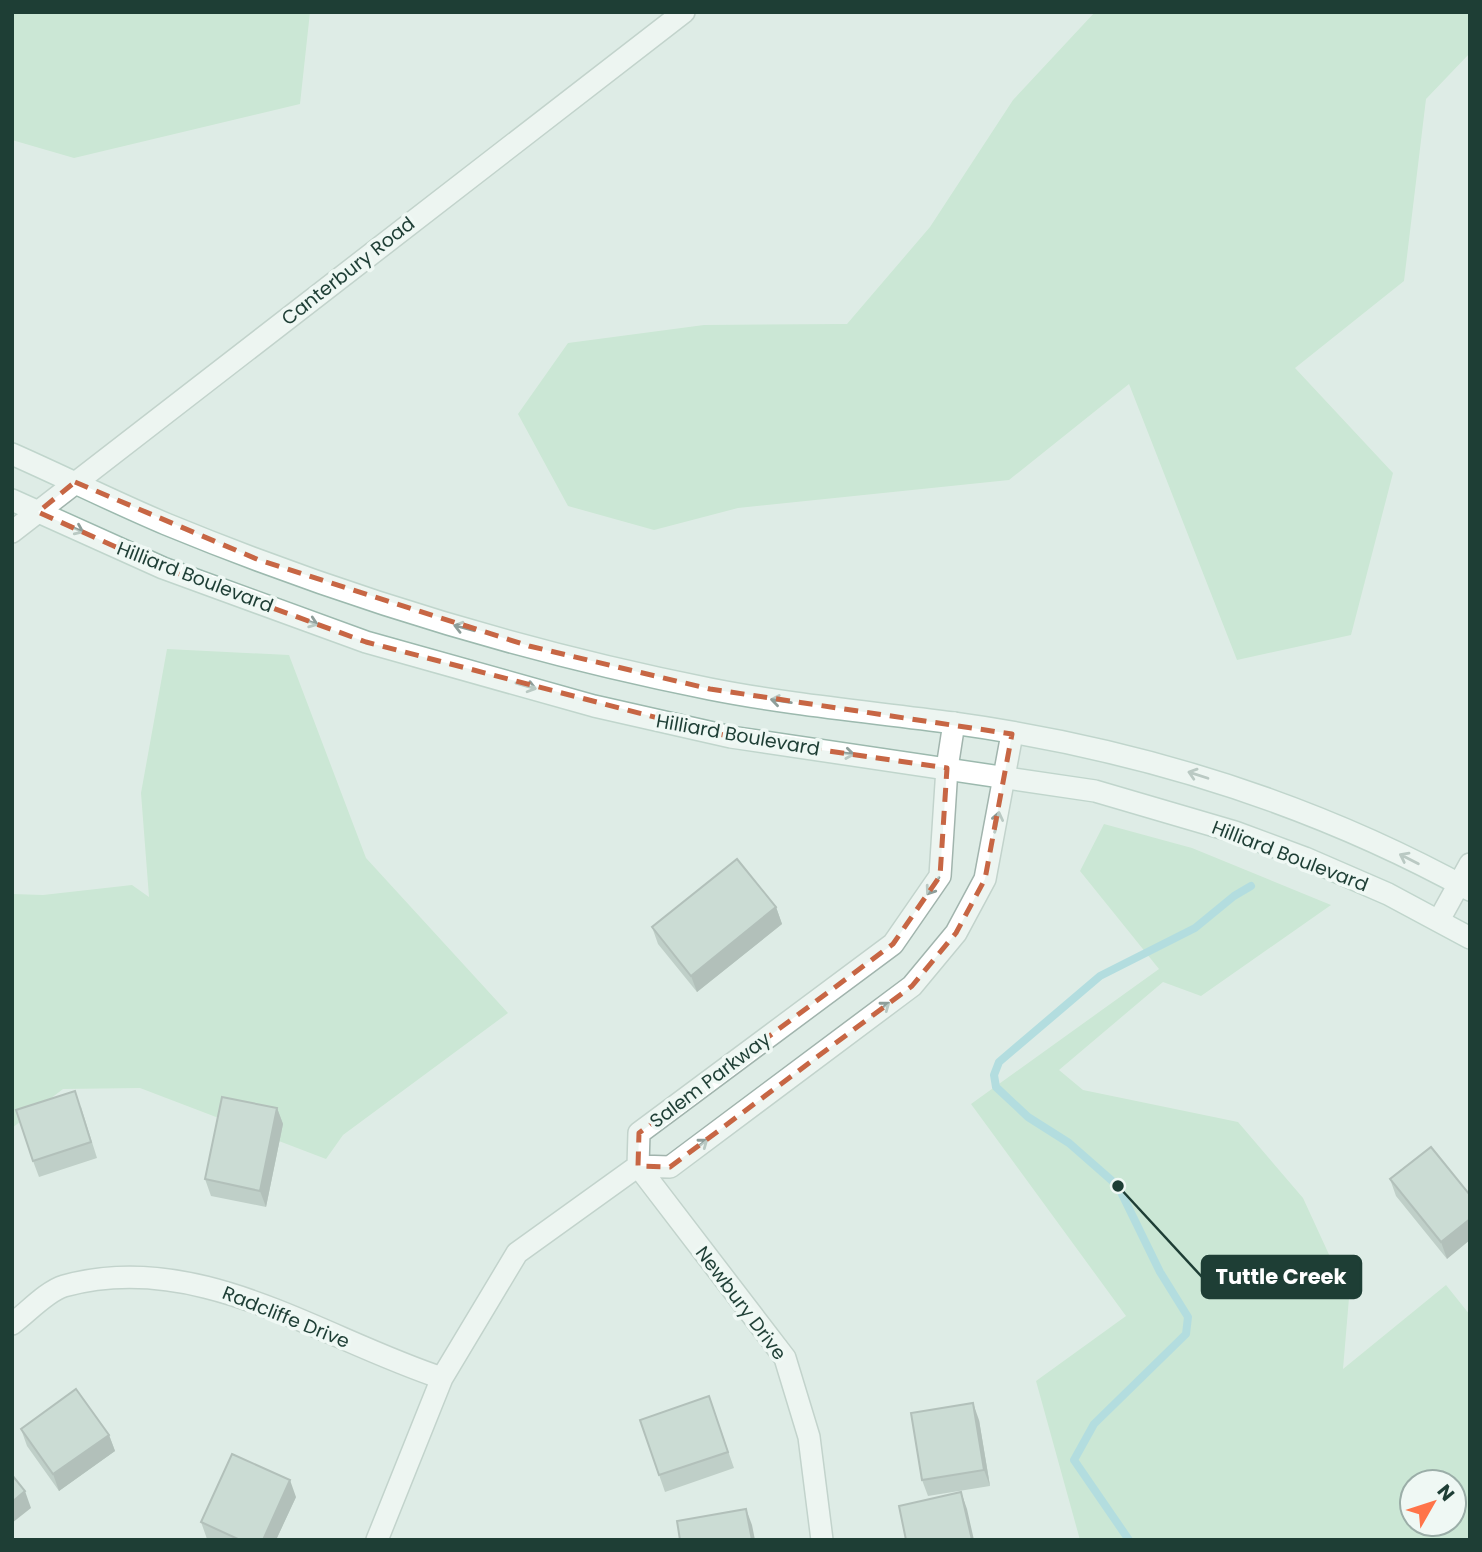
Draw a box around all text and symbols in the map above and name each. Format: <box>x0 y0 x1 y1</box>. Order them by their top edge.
street label: Canterbury Road <box>276 210 420 332</box>
one-way arrow <box>63 522 84 535</box>
street label: Hilliard Boulevard <box>113 535 277 619</box>
one-way arrow <box>297 616 319 628</box>
one-way arrow <box>454 621 476 634</box>
one-way arrow <box>515 681 537 694</box>
one-way arrow <box>771 694 793 707</box>
street label: Hilliard Boulevard <box>654 707 822 763</box>
one-way arrow <box>832 747 855 760</box>
one-way arrow <box>1187 768 1209 781</box>
one-way arrow <box>990 811 1004 834</box>
street label: Hilliard Boulevard <box>1208 814 1372 898</box>
one-way arrow <box>1399 852 1420 866</box>
one-way arrow <box>926 876 940 895</box>
one-way arrow <box>871 1002 890 1017</box>
street label: Salem Parkway <box>644 1025 776 1134</box>
one-way arrow <box>689 1138 707 1153</box>
street label: Newbury Drive <box>689 1240 793 1366</box>
callout: Tuttle Creek <box>1202 1256 1361 1298</box>
text: Tuttle Creek <box>1215 1262 1347 1291</box>
street label: Radcliffe Drive <box>218 1279 354 1355</box>
north arrow <box>1398 1468 1468 1538</box>
text: N <box>1431 1479 1461 1507</box>

